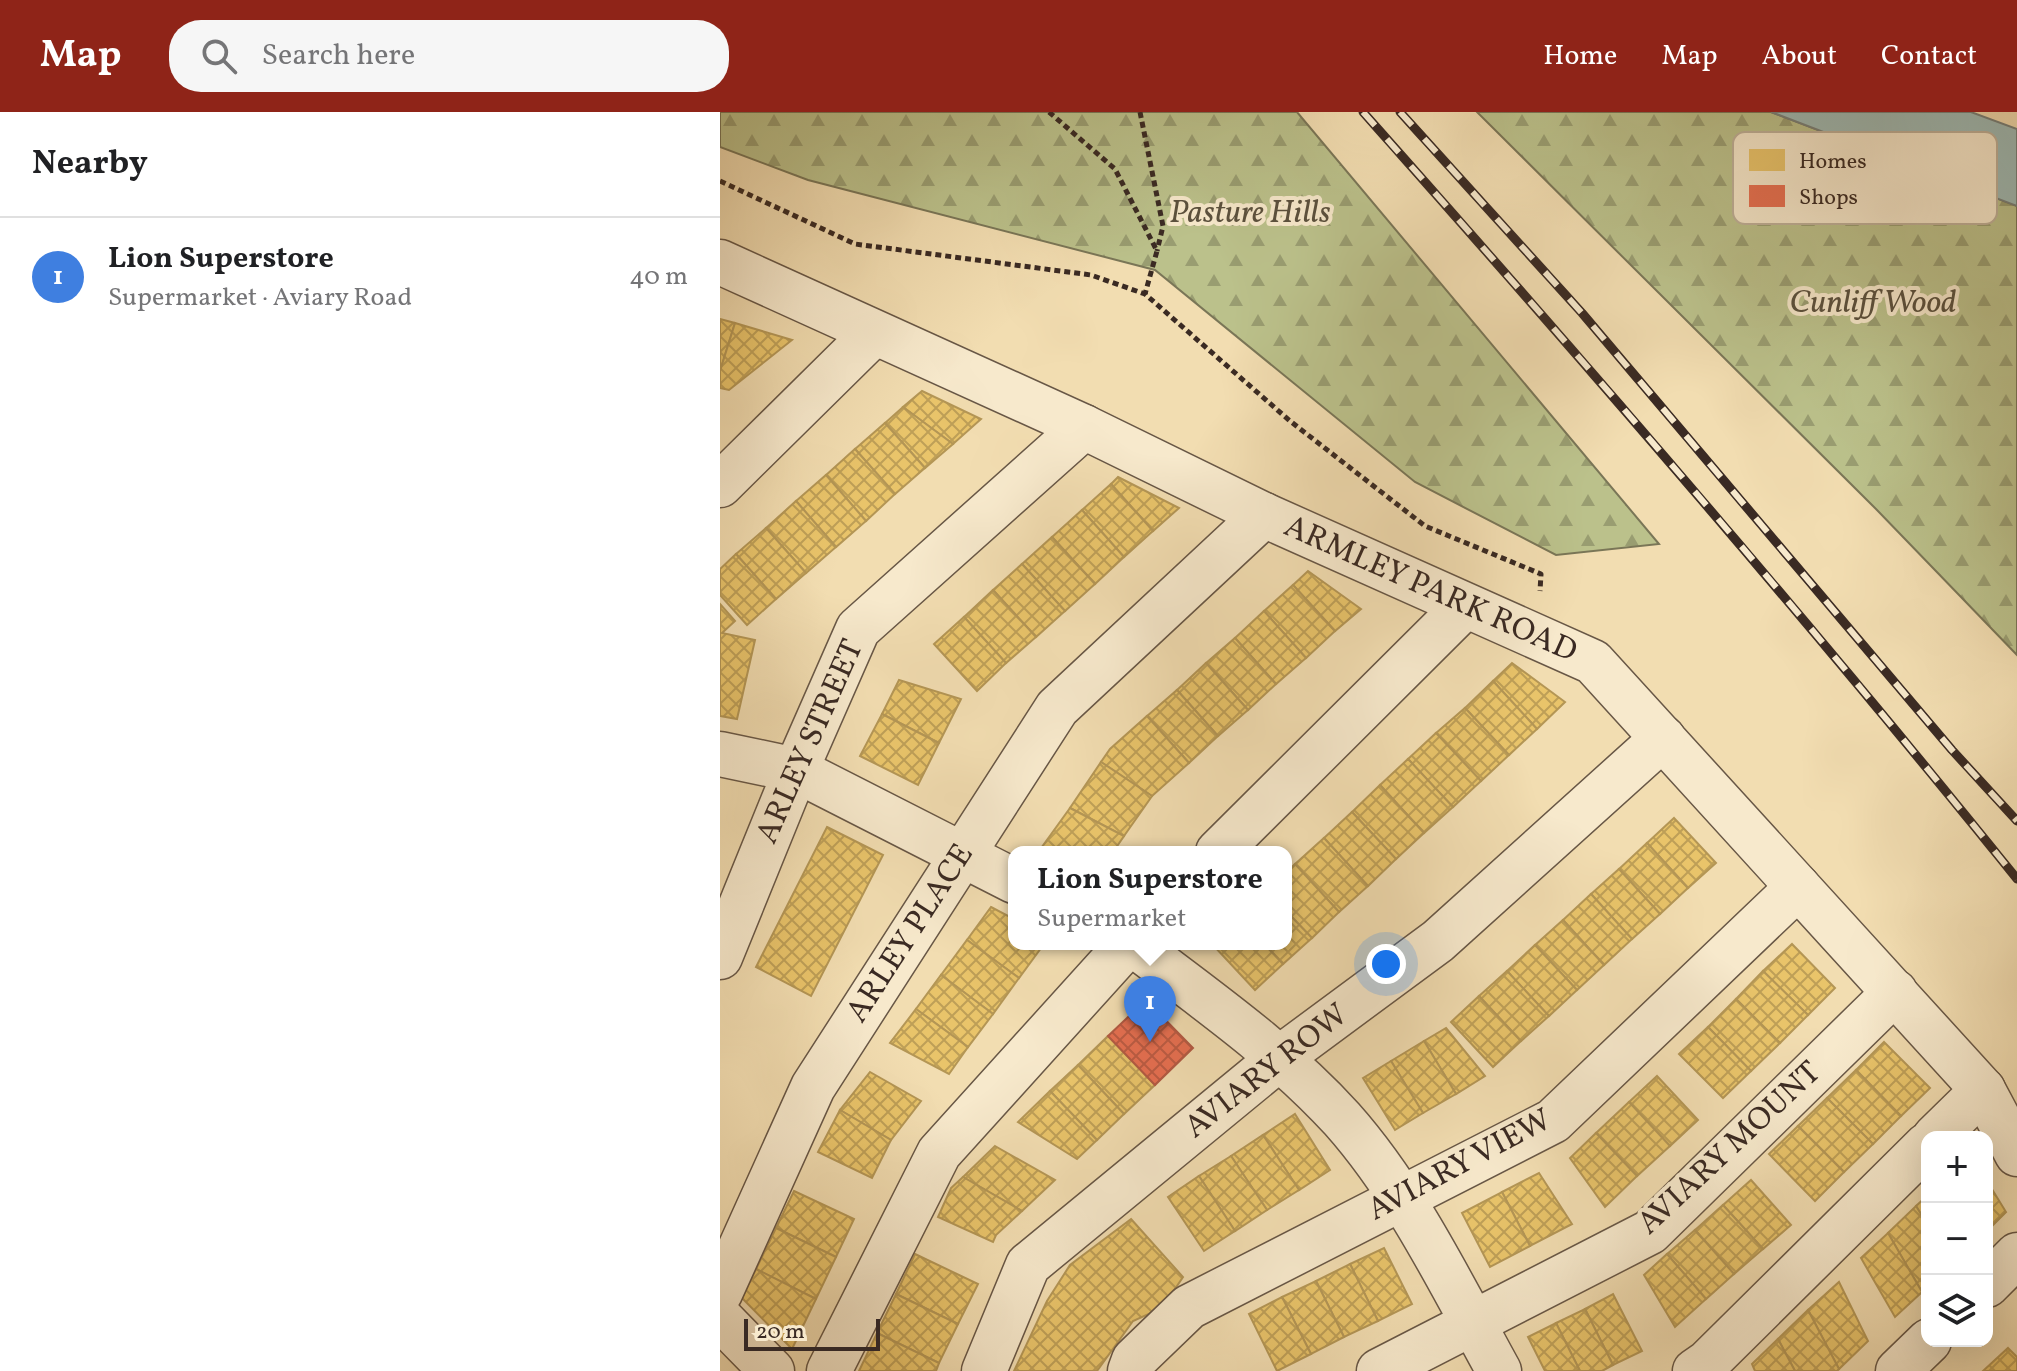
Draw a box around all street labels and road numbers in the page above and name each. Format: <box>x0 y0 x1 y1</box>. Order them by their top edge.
street label: ARMLEY PARK ROAD <box>1277 506 1583 674</box>
street label: ARLEY STREET <box>746 633 876 851</box>
street label: ARLEY PLACE <box>837 836 985 1032</box>
street label: AVIARY ROW <box>1176 994 1358 1150</box>
street label: AVIARY MOUNT <box>1628 1052 1832 1246</box>
street label: AVIARY VIEW <box>1360 1099 1560 1233</box>

